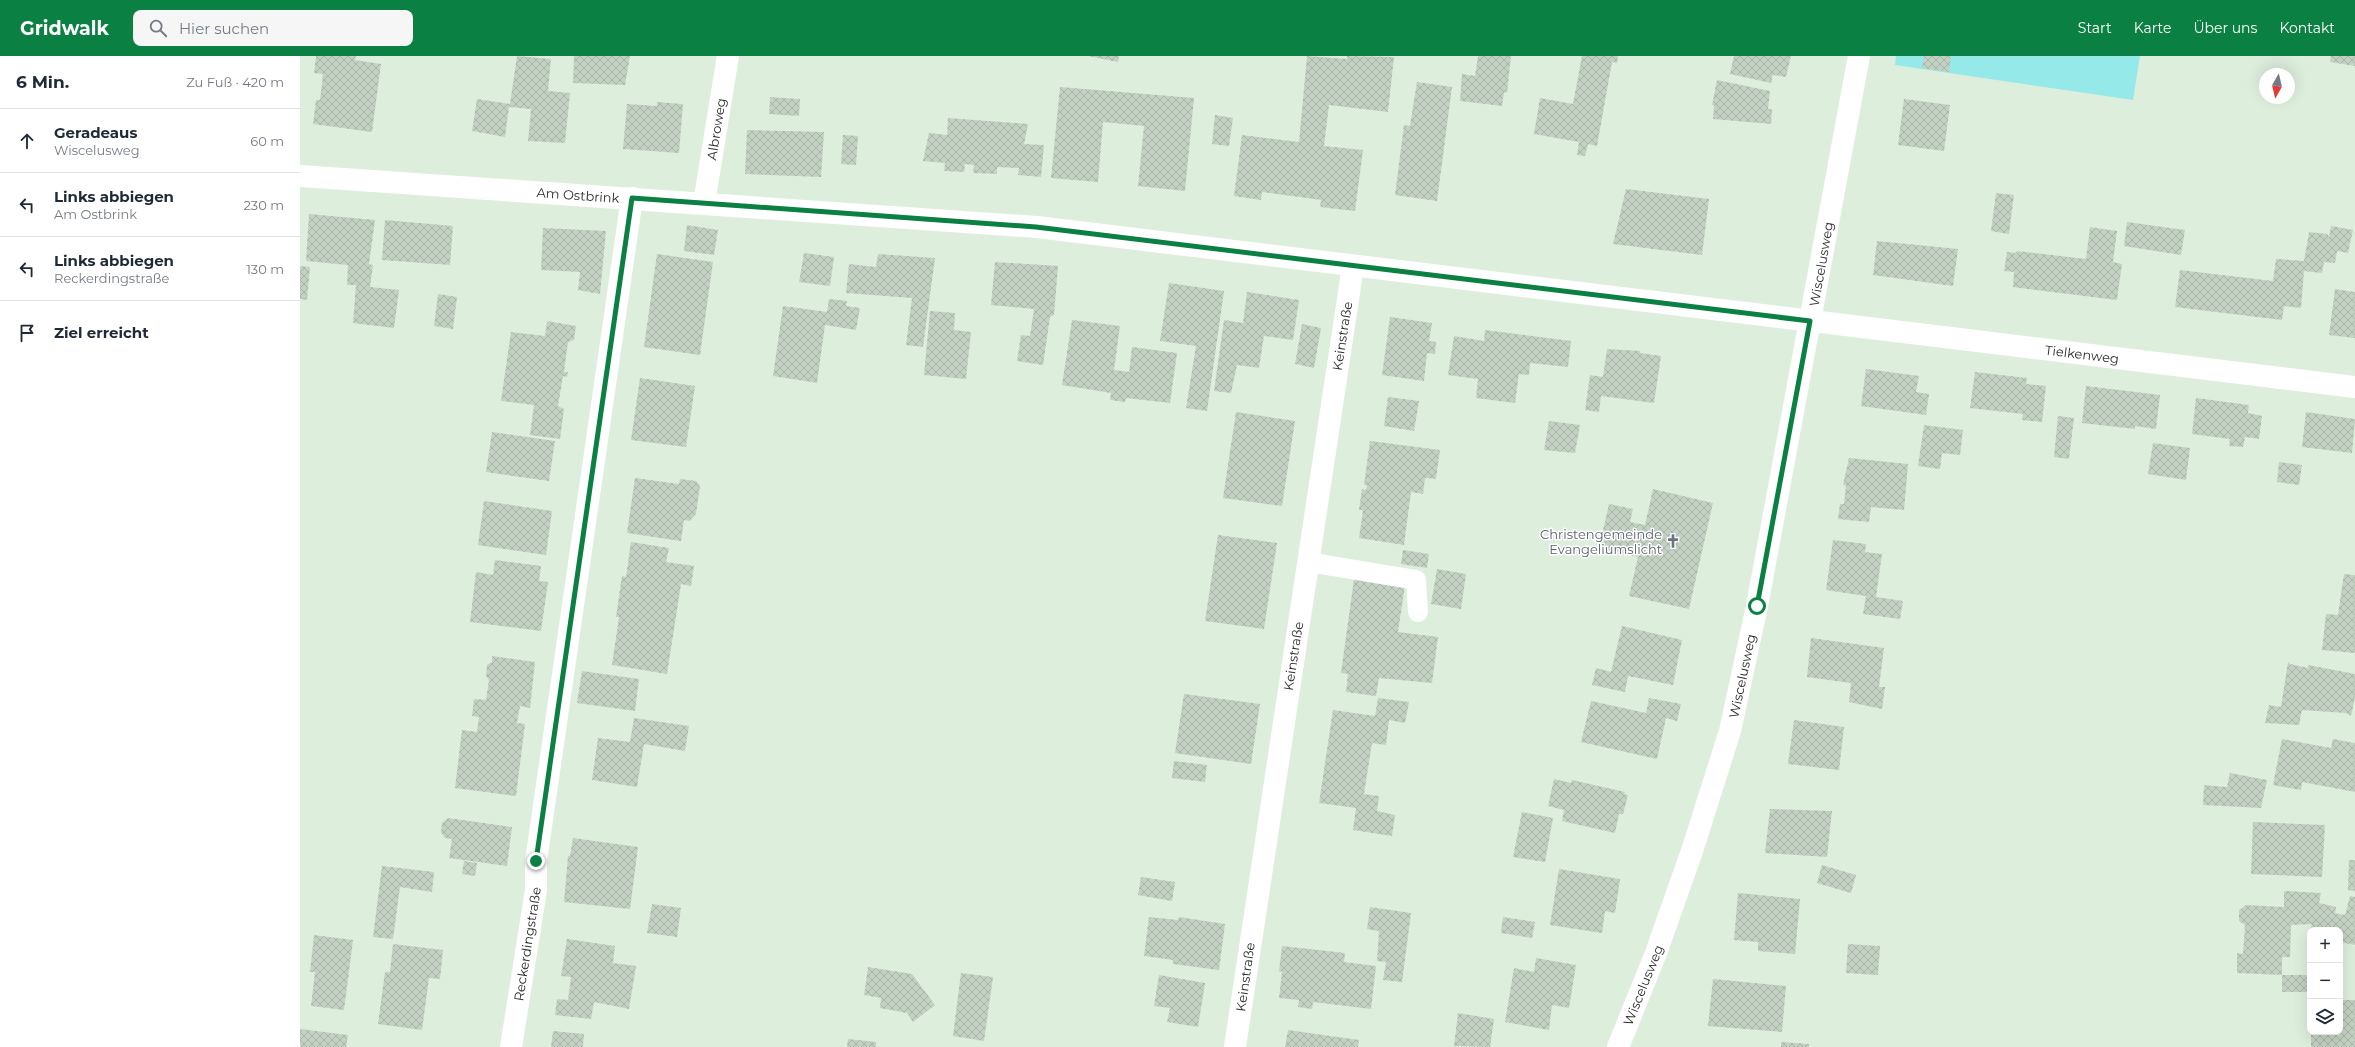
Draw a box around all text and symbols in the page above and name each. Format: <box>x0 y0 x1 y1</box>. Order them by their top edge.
search box <box>133 10 413 46</box>
text: Gridwalk <box>20 17 109 40</box>
icon: search <box>147 17 169 39</box>
text: Hier suchen <box>179 19 269 38</box>
text: Start <box>2078 19 2112 37</box>
text: Karte <box>2134 19 2171 37</box>
text: Über uns <box>2193 19 2257 37</box>
text: Kontakt <box>2279 19 2335 37</box>
north arrow <box>2259 68 2295 104</box>
text: 6 Min. <box>16 72 69 92</box>
text: Zu Fuß · 420 m <box>186 74 284 90</box>
street label: Albroweg <box>703 97 729 161</box>
text: Geradeaus <box>54 123 137 142</box>
icon: ahead <box>16 130 38 152</box>
text: 60 m <box>250 133 284 149</box>
text: Wiscelusweg <box>54 142 140 158</box>
street label: Am Ostbrink <box>536 184 620 206</box>
text: Links abbiegen <box>54 187 174 206</box>
icon: left <box>16 194 38 216</box>
text: 230 m <box>243 197 284 213</box>
text: Am Ostbrink <box>54 206 137 222</box>
street label: Wiscelusweg <box>1806 220 1836 308</box>
text: Links abbiegen <box>54 251 174 270</box>
icon: left <box>16 258 38 280</box>
text: 130 m <box>246 261 284 277</box>
text: Reckerdingstraße <box>54 270 169 286</box>
street label: Keinstraße <box>1329 300 1355 372</box>
icon: arrive <box>16 322 38 344</box>
text: Ziel erreicht <box>54 323 149 342</box>
street label: Tielkenweg <box>2044 342 2120 366</box>
place label: Christengemeinde Evangeliumslicht <box>1540 526 1662 557</box>
church icon: Christengemeinde Evangeliumslicht <box>1665 533 1681 549</box>
route start <box>1748 597 1766 615</box>
street label: Keinstraße <box>1280 620 1306 692</box>
street label: Wiscelusweg <box>1725 632 1759 720</box>
route end <box>527 852 545 870</box>
street label: Reckerdingstraße <box>510 886 544 1002</box>
map controls <box>2307 927 2343 1035</box>
button: + <box>2307 927 2343 963</box>
street label: Keinstraße <box>1232 941 1258 1013</box>
street label: Wiscelusweg <box>1620 942 1666 1028</box>
button: − <box>2307 963 2343 999</box>
button: layers <box>2307 999 2343 1035</box>

